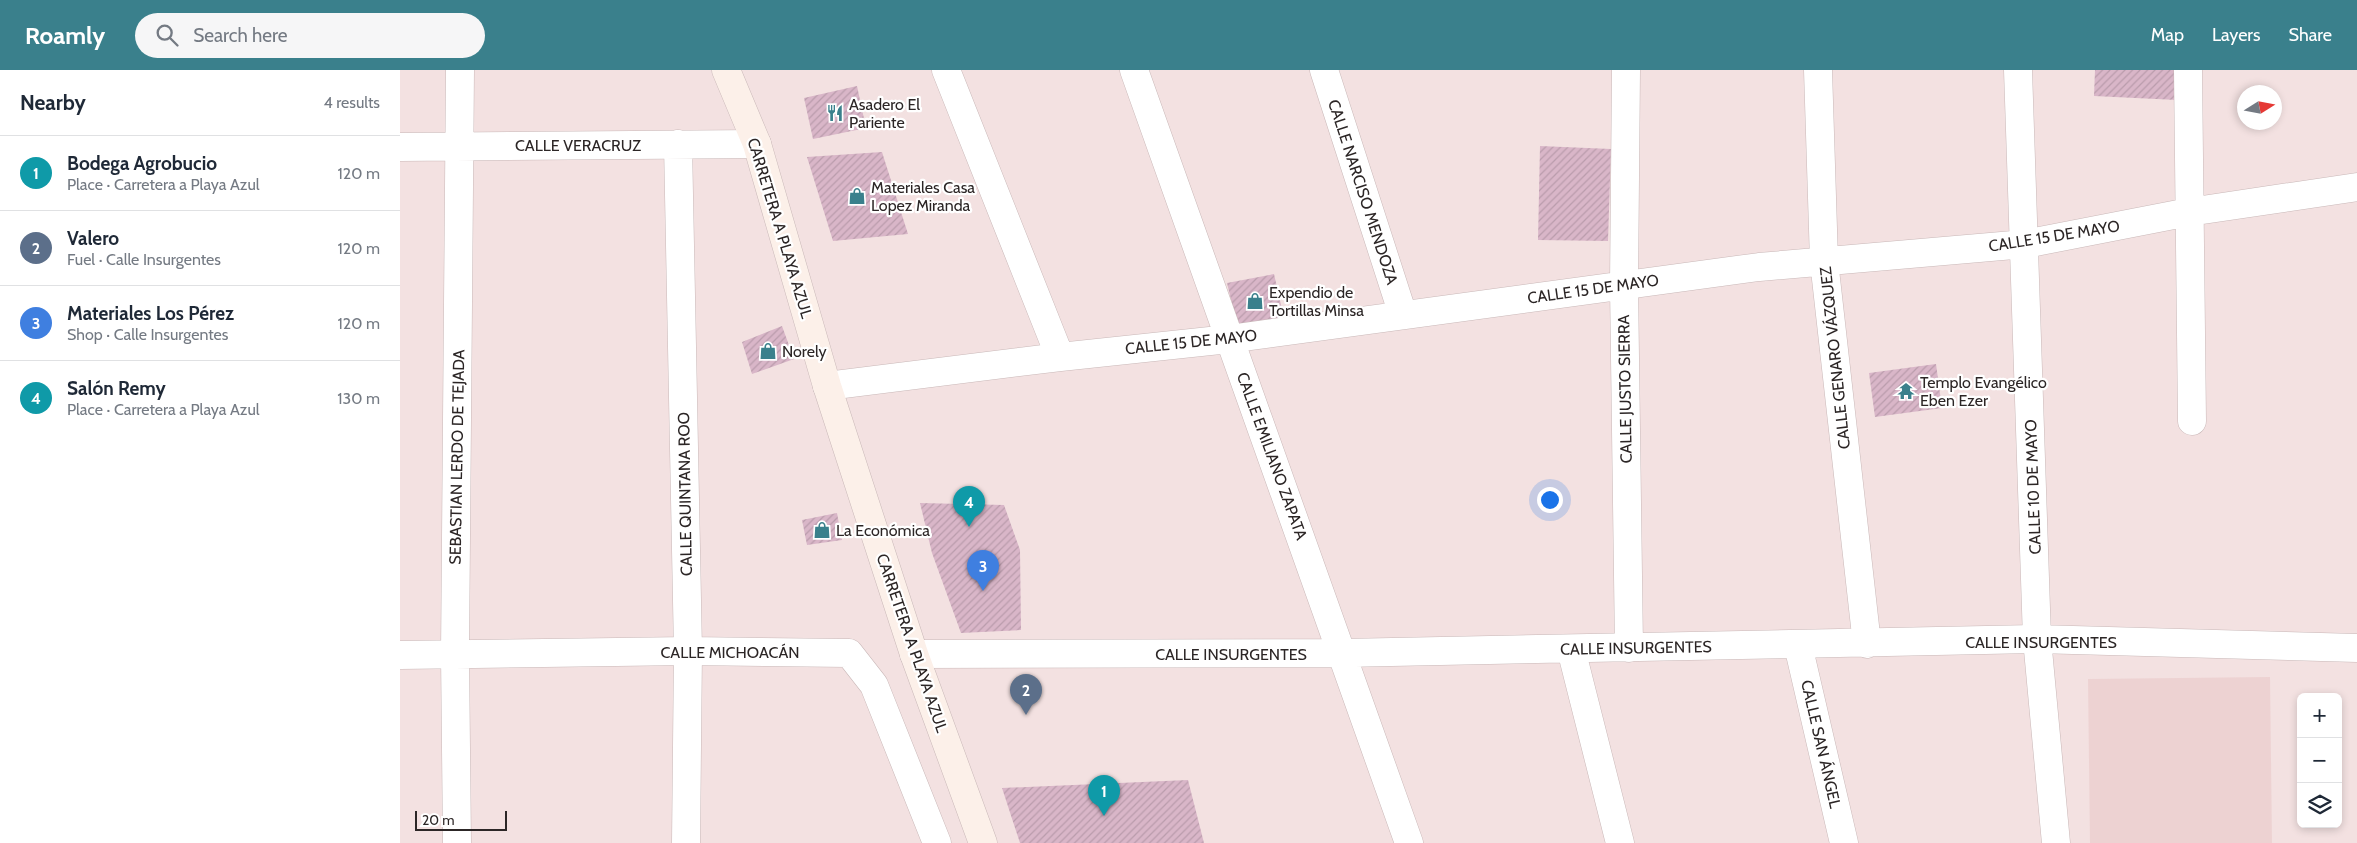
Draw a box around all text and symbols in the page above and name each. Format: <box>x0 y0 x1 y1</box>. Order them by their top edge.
search box <box>135 13 485 58</box>
text: Roamly <box>25 21 105 50</box>
icon: search <box>153 21 181 49</box>
text: Search here <box>193 24 288 47</box>
text: Map <box>2151 24 2184 46</box>
text: Layers <box>2212 24 2261 46</box>
text: Share <box>2289 24 2332 46</box>
north arrow <box>2237 85 2282 130</box>
text: Nearby <box>20 90 86 115</box>
text: 4 results <box>323 93 380 112</box>
place label: Asadero El Pariente <box>849 95 920 132</box>
street label: CALLE NARCISO MENDOZA <box>1324 97 1402 287</box>
restaurant icon: Asadero El Pariente <box>825 103 845 123</box>
street label: CALLE VERACRUZ <box>515 136 641 155</box>
street label: CARRETERA A PLAYA AZUL <box>743 136 817 320</box>
text: Bodega Agrobucio <box>67 152 217 175</box>
text: 1 <box>33 164 39 183</box>
text: 120 m <box>338 164 380 183</box>
text: Place · Carretera a Playa Azul <box>67 175 260 194</box>
place label: Materiales Casa Lopez Miranda <box>871 178 975 215</box>
shop icon: Materiales Casa Lopez Miranda <box>847 186 867 206</box>
street label: CALLE 15 DE MAYO <box>1987 216 2121 256</box>
text: Valero <box>67 227 119 250</box>
text: 2 <box>32 239 40 258</box>
text: 120 m <box>338 239 380 258</box>
text: Fuel · Calle Insurgentes <box>67 250 221 269</box>
street label: CALLE GENARO VÁZQUEZ <box>1816 266 1854 450</box>
street label: CALLE 15 DE MAYO <box>1526 270 1660 308</box>
place label: Expendio de Tortillas Minsa <box>1269 283 1364 320</box>
shop icon: Expendio de Tortillas Minsa <box>1245 291 1265 311</box>
text: Materiales Los Pérez <box>67 302 234 325</box>
text: 3 <box>32 314 40 333</box>
text: 120 m <box>338 314 380 333</box>
street label: CALLE JUSTO SIERRA <box>1614 314 1636 464</box>
text: Shop · Calle Insurgentes <box>67 325 228 344</box>
street label: CALLE 15 DE MAYO <box>1124 326 1258 358</box>
shop icon: Norely <box>758 341 778 361</box>
place label: Norely <box>782 342 827 361</box>
street label: SEBASTIAN LERDO DE TEJADA <box>446 349 468 565</box>
street label: CALLE EMILIANO ZAPATA <box>1233 370 1311 542</box>
place label: Templo Evangélico Eben Ezer <box>1920 373 2047 410</box>
text: Salón Remy <box>67 377 166 400</box>
temple icon: Templo Evangélico Eben Ezer <box>1896 381 1916 401</box>
text: 4 <box>31 389 41 408</box>
text: 130 m <box>337 389 380 408</box>
text: Place · Carretera a Playa Azul <box>67 400 260 419</box>
street label: CALLE QUINTANA ROO <box>674 412 696 576</box>
street label: CALLE 10 DE MAYO <box>2021 419 2045 555</box>
pin: 4 <box>953 486 985 527</box>
your location <box>1537 487 1563 513</box>
shop icon: La Económica <box>812 520 832 540</box>
place label: La Económica <box>836 521 930 540</box>
pin: 3 <box>967 550 999 591</box>
street label: CARRETERA A PLAYA AZUL <box>872 551 952 735</box>
street label: CALLE INSURGENTES <box>1965 633 2117 652</box>
street label: CALLE INSURGENTES <box>1560 637 1712 659</box>
street label: CALLE MICHOACÁN <box>660 643 800 662</box>
street label: CALLE INSURGENTES <box>1155 645 1307 664</box>
pin: 2 <box>1010 674 1042 715</box>
street label: CALLE SAN ÁNGEL <box>1797 678 1845 810</box>
map controls <box>2297 693 2342 828</box>
button: + <box>2297 693 2342 738</box>
button: − <box>2297 738 2342 783</box>
pin: 1 <box>1088 775 1120 816</box>
button: layers <box>2297 783 2342 828</box>
scale bar <box>415 808 508 831</box>
text: 20 m <box>422 811 455 829</box>

